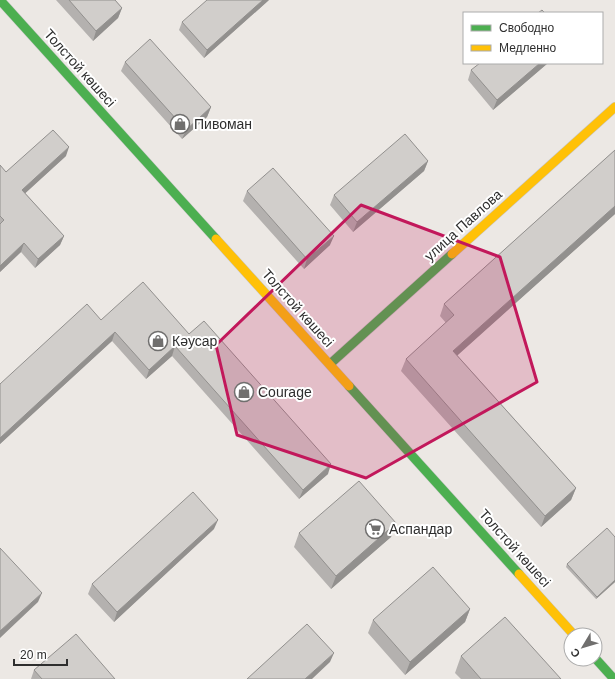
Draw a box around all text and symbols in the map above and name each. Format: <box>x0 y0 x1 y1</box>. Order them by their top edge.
legend <box>463 12 603 64</box>
text: Свободно <box>499 21 554 35</box>
street label: Толстой көшесі <box>41 26 119 110</box>
text: Медленно <box>499 41 556 55</box>
shop icon: Пивоман <box>169 113 191 135</box>
place label: Пивоман <box>194 116 252 132</box>
street label: улица Павлова <box>421 186 505 264</box>
street label: Толстой көшесі <box>259 266 337 350</box>
shop icon: Кәусар <box>147 330 169 352</box>
place label: Кәусар <box>172 333 218 349</box>
shop icon: Courage <box>233 381 255 403</box>
place label: Courage <box>258 384 312 400</box>
street label: Толстой көшесі <box>476 506 554 590</box>
supermarket icon: Аспандар <box>364 518 386 540</box>
place label: Аспандар <box>389 521 452 537</box>
north arrow <box>563 627 603 667</box>
scale bar <box>14 641 67 667</box>
text: С <box>568 646 582 660</box>
text: 20 m <box>20 648 47 662</box>

